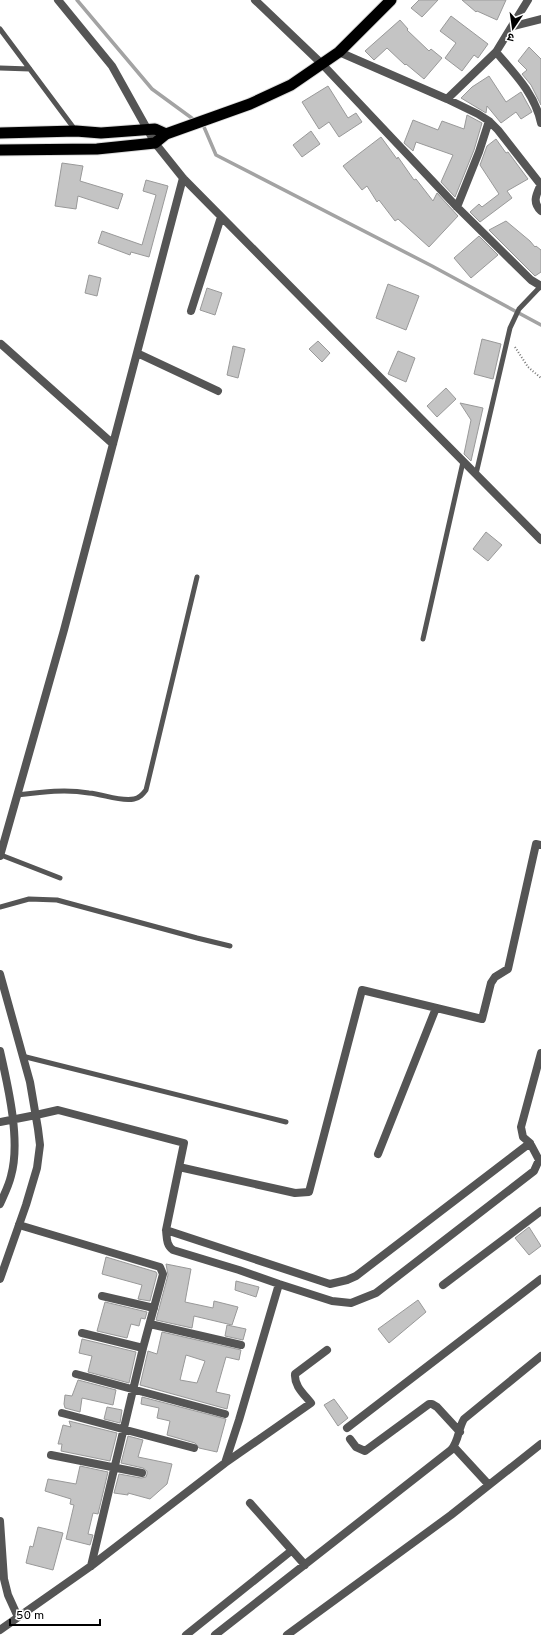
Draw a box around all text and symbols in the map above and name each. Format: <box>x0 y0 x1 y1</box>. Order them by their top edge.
north arrow <box>493 8 533 48</box>
text: उ <box>506 29 516 44</box>
scale bar <box>10 1601 100 1627</box>
text: 50 m <box>16 1608 44 1624</box>

